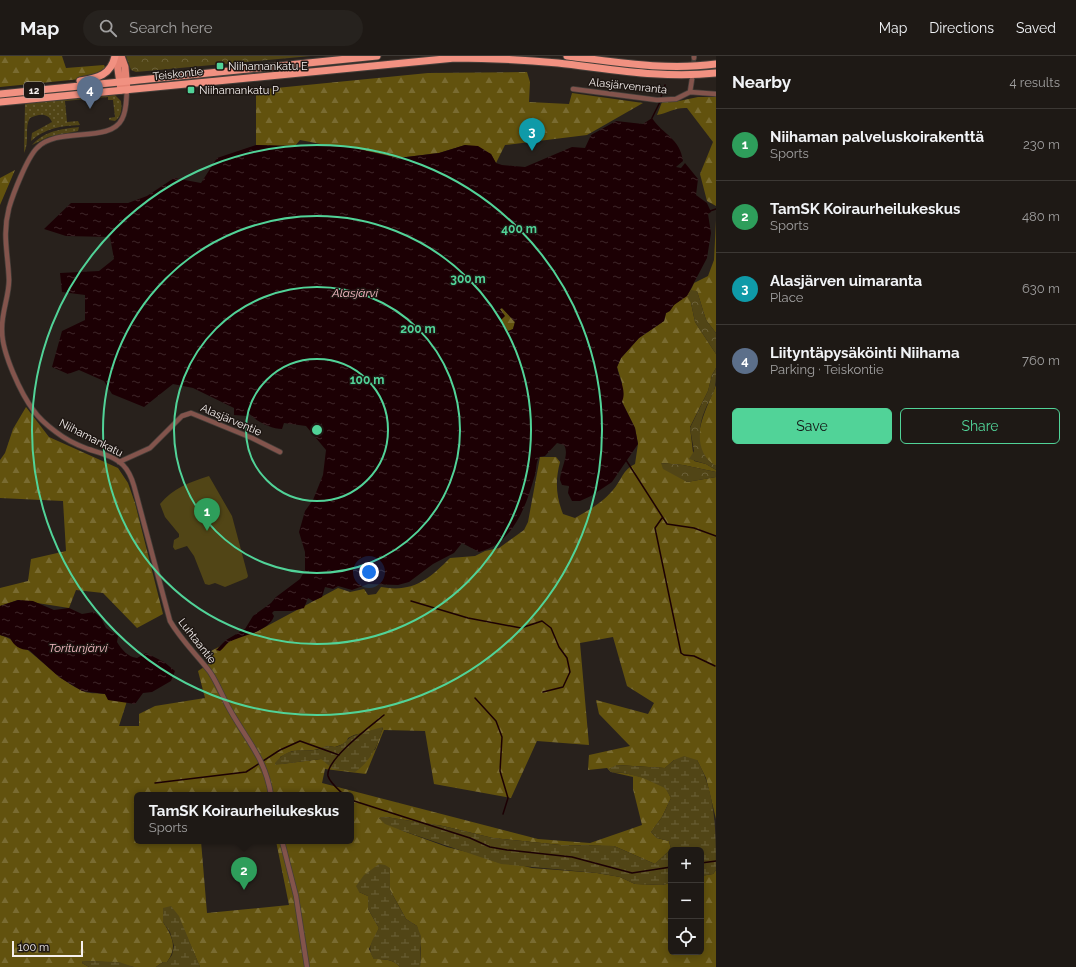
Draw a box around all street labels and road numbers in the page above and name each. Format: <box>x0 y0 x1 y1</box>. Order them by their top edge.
street label: Teiskontie <box>152 65 204 83</box>
street label: Alasjärvenranta <box>588 75 668 97</box>
road number: 12 <box>24 82 44 98</box>
street label: Alasjärventie <box>199 401 264 439</box>
street label: Niihamankatu <box>57 416 125 460</box>
street label: Luhtaantie <box>175 616 219 667</box>

